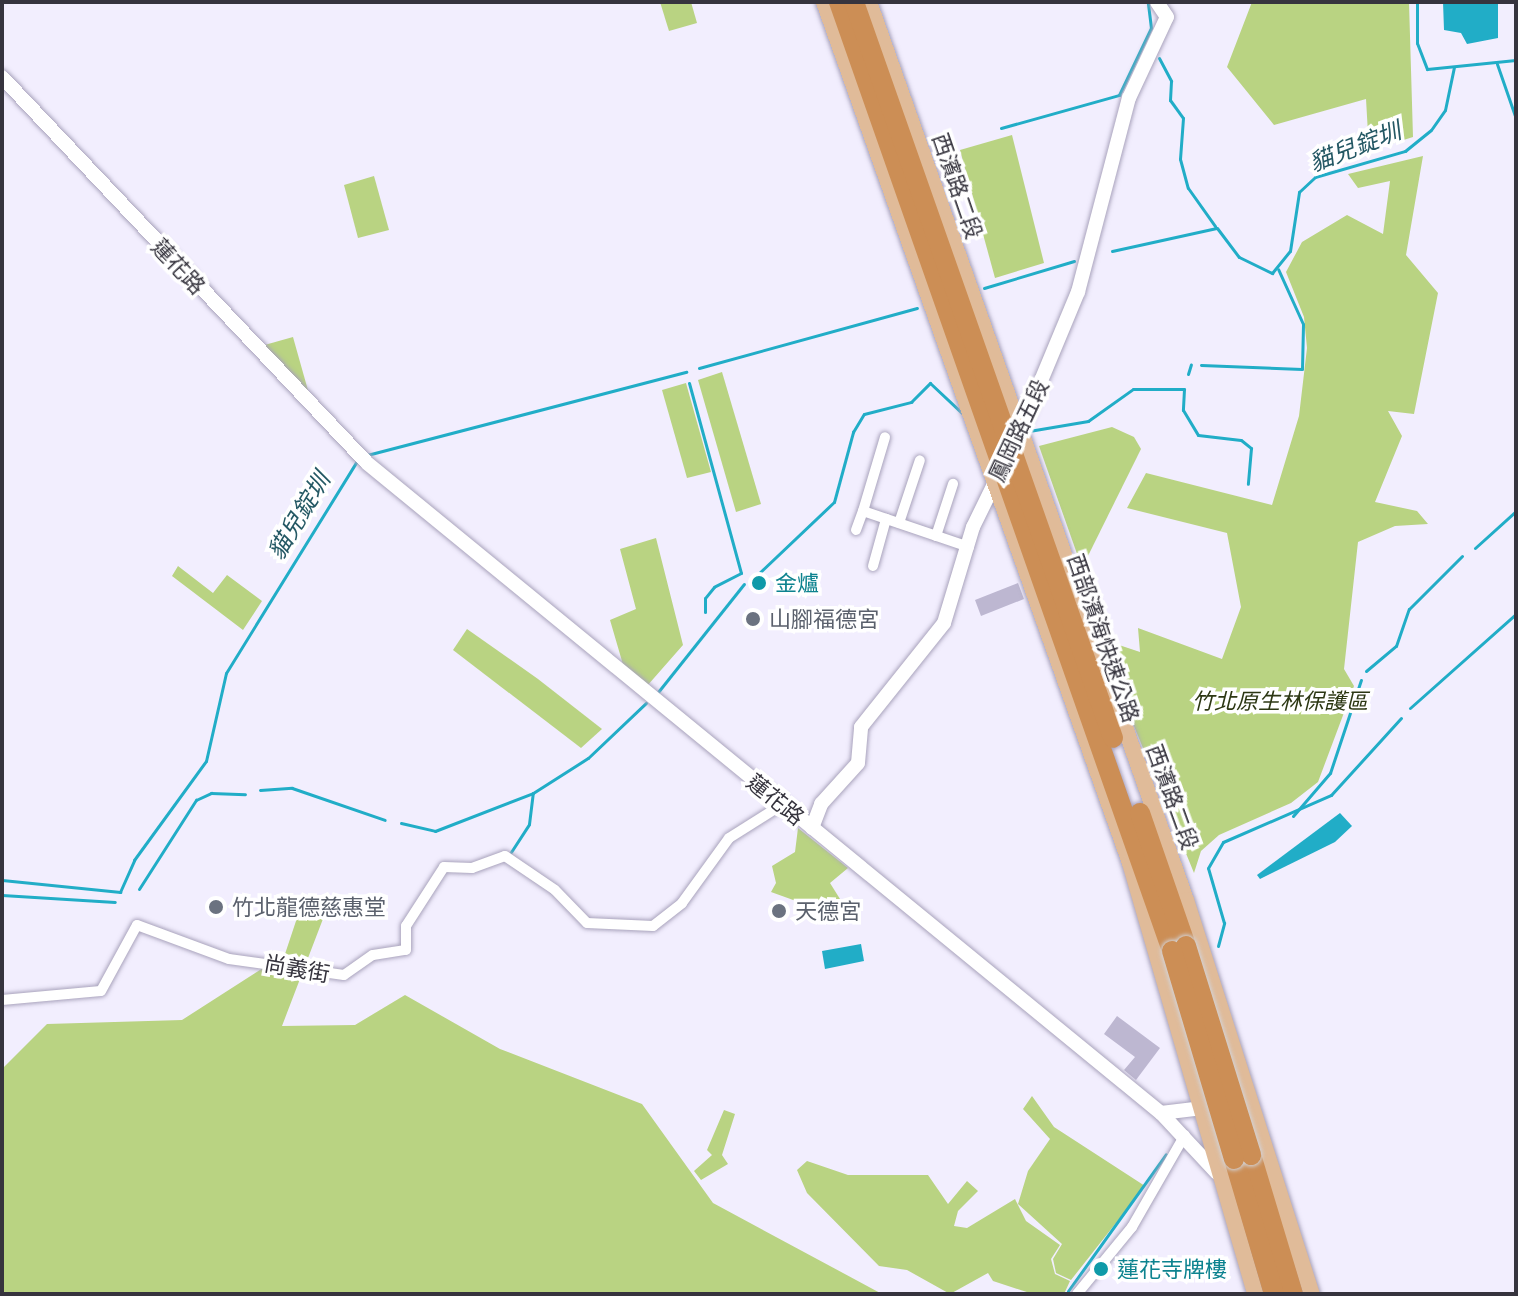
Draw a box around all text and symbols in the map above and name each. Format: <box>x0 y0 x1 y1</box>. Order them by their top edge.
water label: 貓兒錠圳 <box>1305 116 1405 178</box>
street label: 西濱路二段 <box>928 130 988 242</box>
street label: 蓮花路 <box>147 233 211 299</box>
street label: 鳳岡路五段 <box>983 375 1053 485</box>
water label: 貓兒錠圳 <box>262 467 336 565</box>
street label: 西部濱海快速公路 <box>1063 550 1145 726</box>
place label: 金爐 <box>775 570 819 596</box>
marker: 金爐 <box>750 574 768 592</box>
place label: 山腳福德宮 <box>769 606 879 632</box>
marker: 山腳福德宮 <box>744 610 762 628</box>
park label: 竹北原生林保護區 <box>1192 688 1368 714</box>
street label: 西濱路二段 <box>1142 741 1204 853</box>
street label: 蓮花路 <box>742 768 810 830</box>
place label: 竹北龍德慈惠堂 <box>232 894 386 920</box>
marker: 竹北龍德慈惠堂 <box>207 898 225 916</box>
place label: 天德宮 <box>795 898 861 924</box>
marker: 天德宮 <box>770 902 788 920</box>
street label: 尚義街 <box>262 949 332 987</box>
place label: 蓮花寺牌樓 <box>1117 1256 1227 1282</box>
marker: 蓮花寺牌樓 <box>1092 1260 1110 1278</box>

